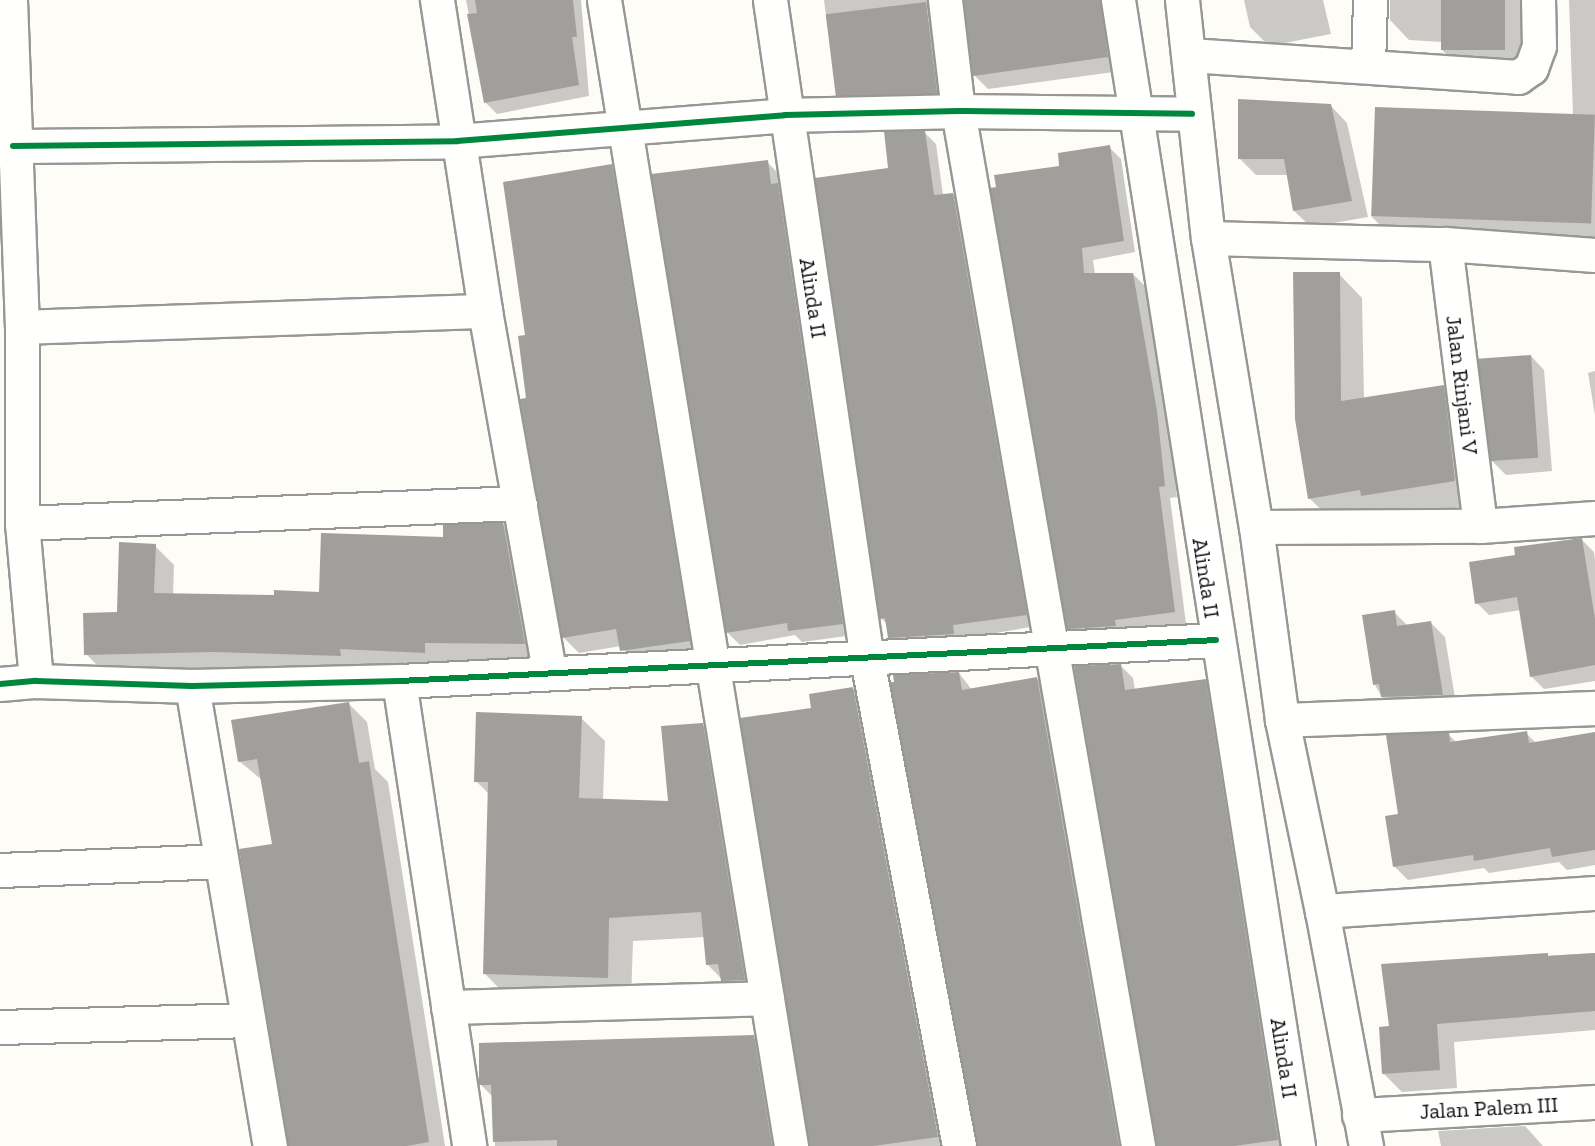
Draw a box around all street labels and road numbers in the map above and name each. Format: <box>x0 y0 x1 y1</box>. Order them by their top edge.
street label: Alinda II <box>794 256 832 340</box>
street label: Jalan Rinjani V <box>1440 314 1484 456</box>
street label: Alinda II <box>1187 536 1225 620</box>
street label: Alinda II <box>1265 1016 1303 1100</box>
street label: Jalan Palem III <box>1419 1091 1559 1125</box>

